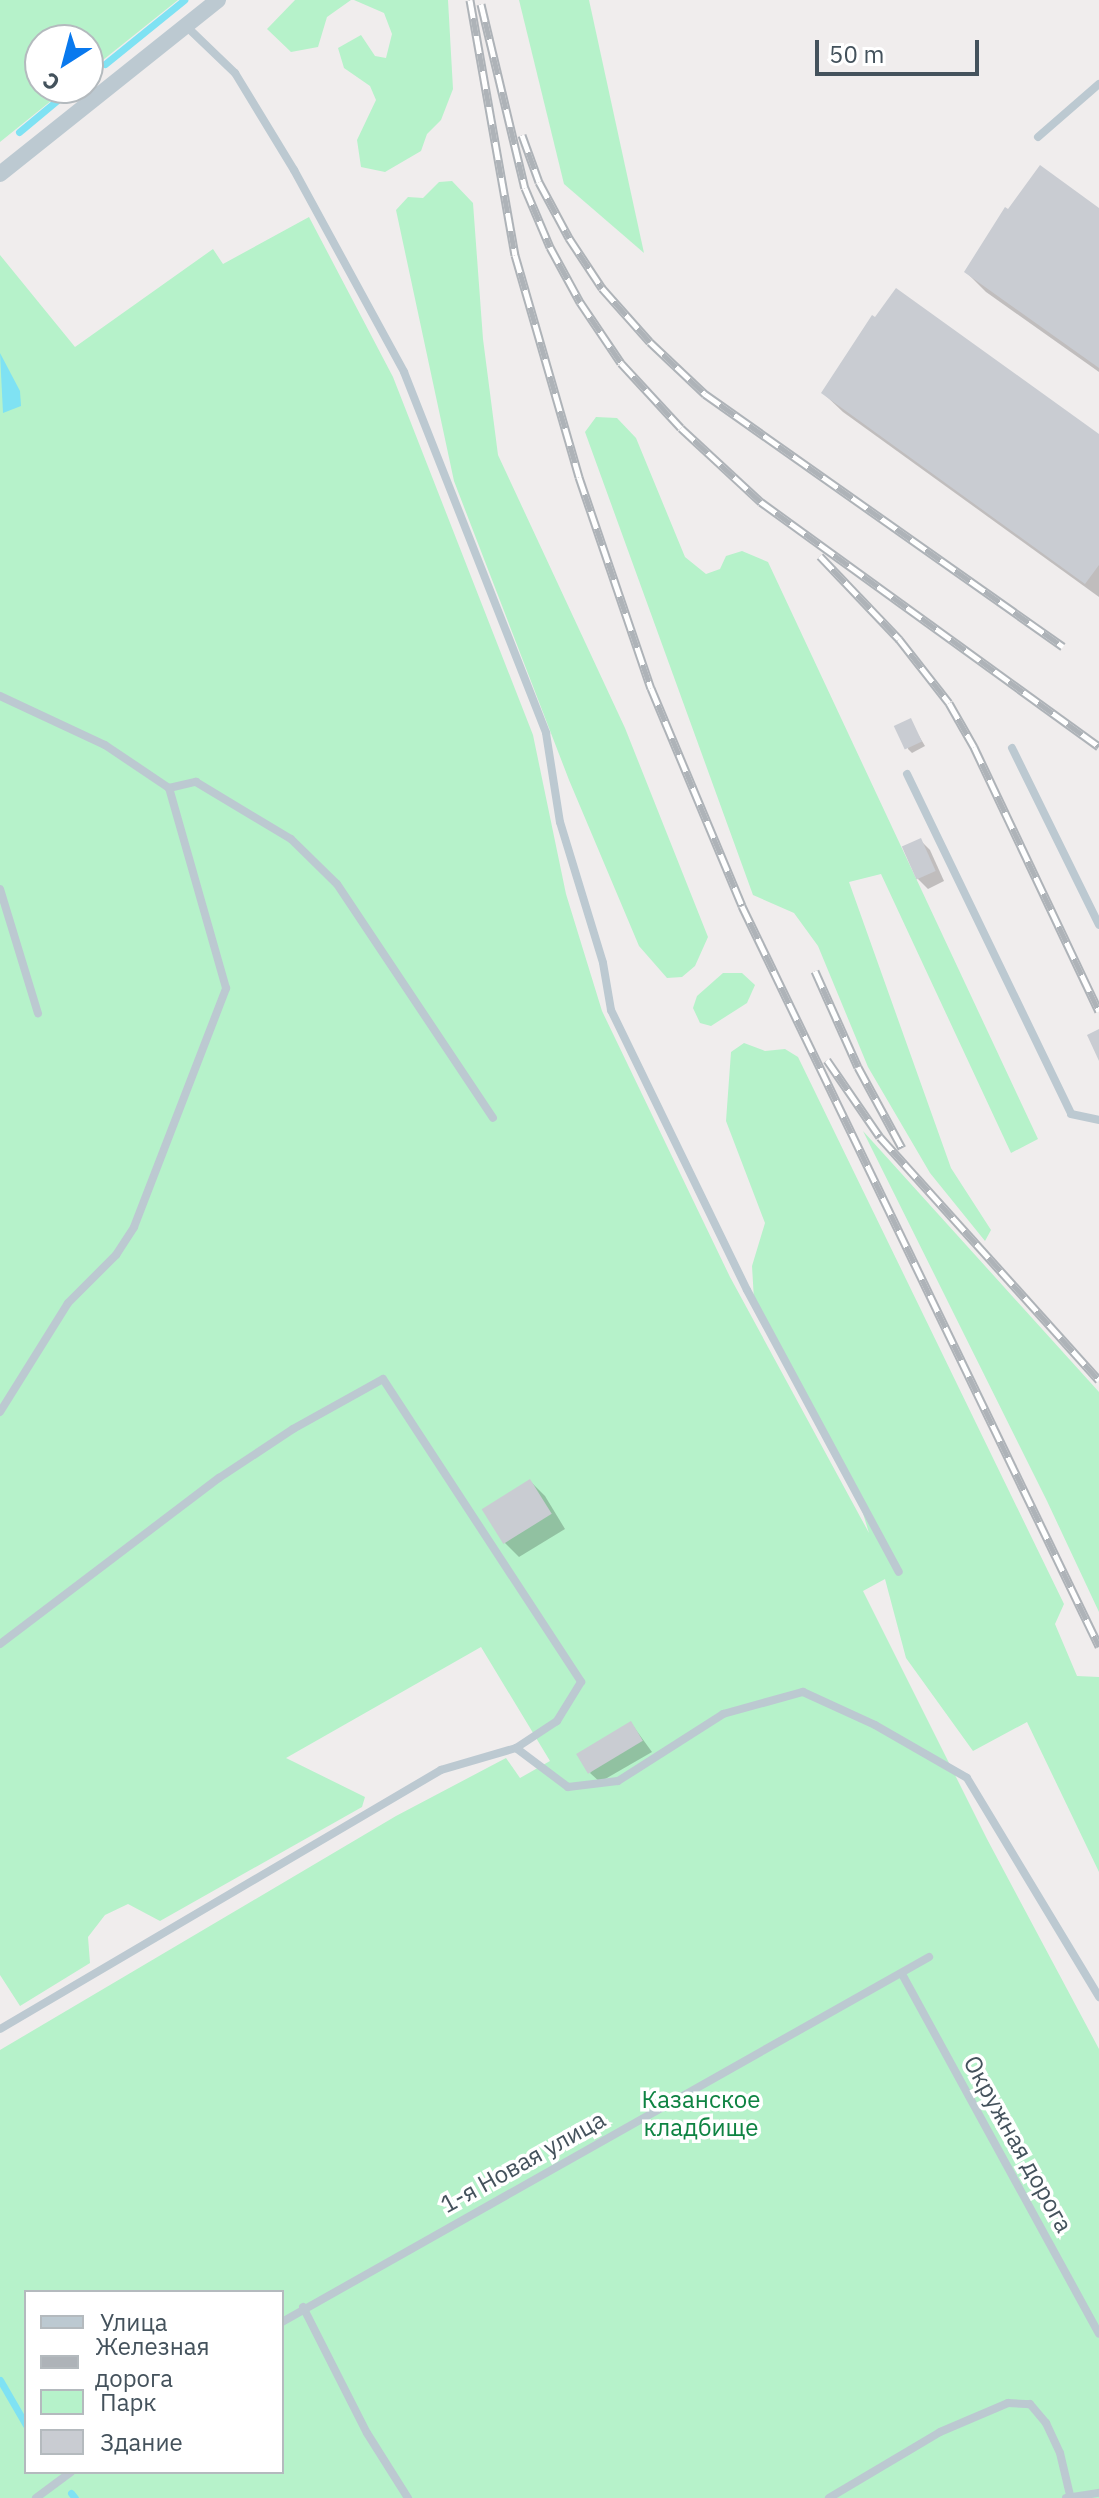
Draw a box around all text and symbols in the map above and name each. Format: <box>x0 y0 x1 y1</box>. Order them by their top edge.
north arrow <box>24 24 104 104</box>
scale bar <box>819 24 983 74</box>
text: 50 m <box>829 38 884 70</box>
text: С <box>36 66 65 98</box>
street label: Окружная дорога <box>957 2050 1079 2238</box>
park label: Казанское кладбище <box>642 2086 760 2142</box>
street label: 1-я Новая улица <box>436 2105 610 2219</box>
legend <box>24 2290 284 2474</box>
text: Улица <box>100 2306 168 2338</box>
text: Железная дорога <box>95 2330 210 2394</box>
text: Парк <box>100 2386 157 2418</box>
text: Здание <box>100 2426 183 2458</box>

